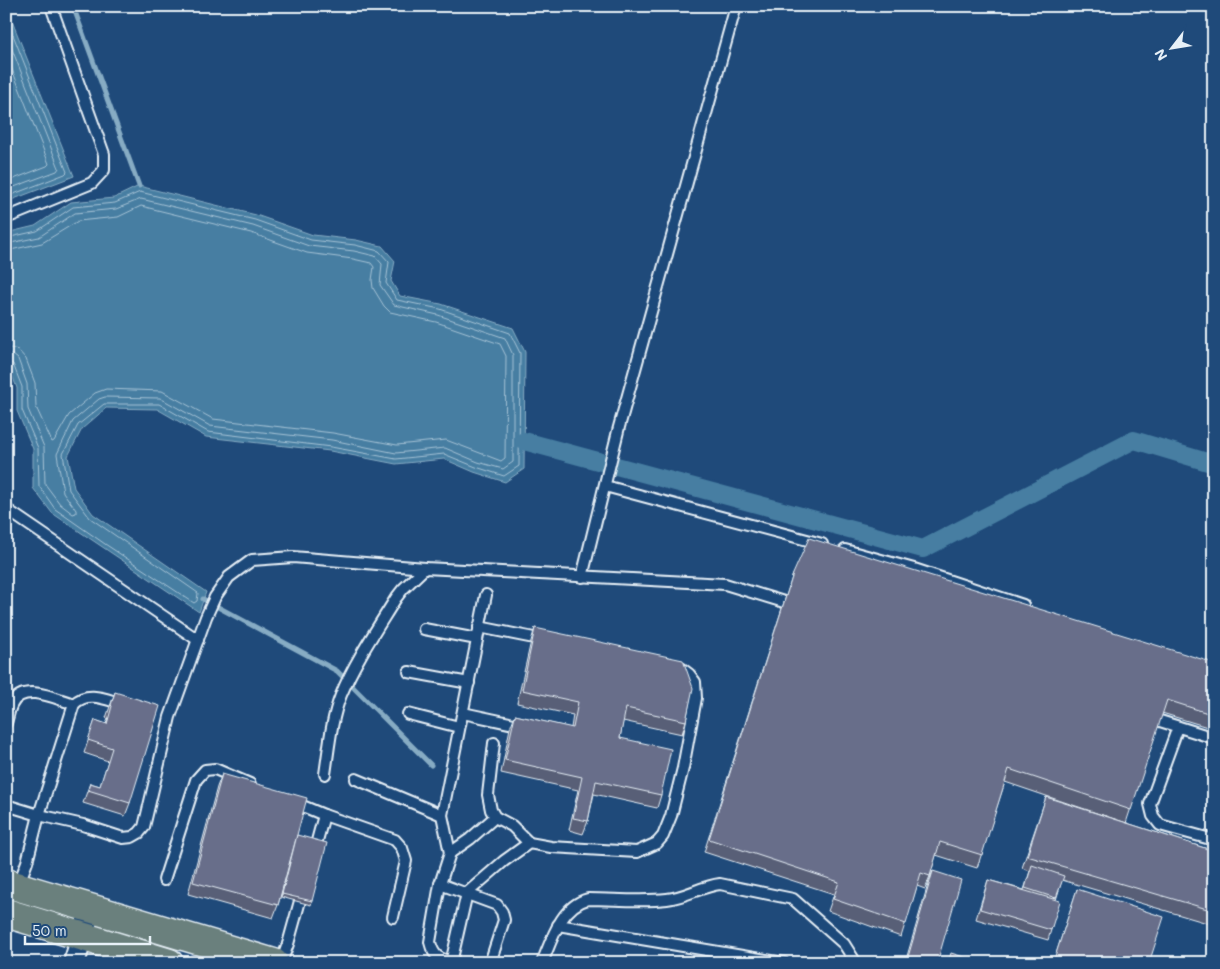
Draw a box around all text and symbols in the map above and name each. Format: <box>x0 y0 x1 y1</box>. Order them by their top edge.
north arrow <box>1148 22 1198 72</box>
text: N <box>1150 45 1171 64</box>
scale bar <box>25 914 150 946</box>
text: 50 m <box>32 920 67 940</box>

